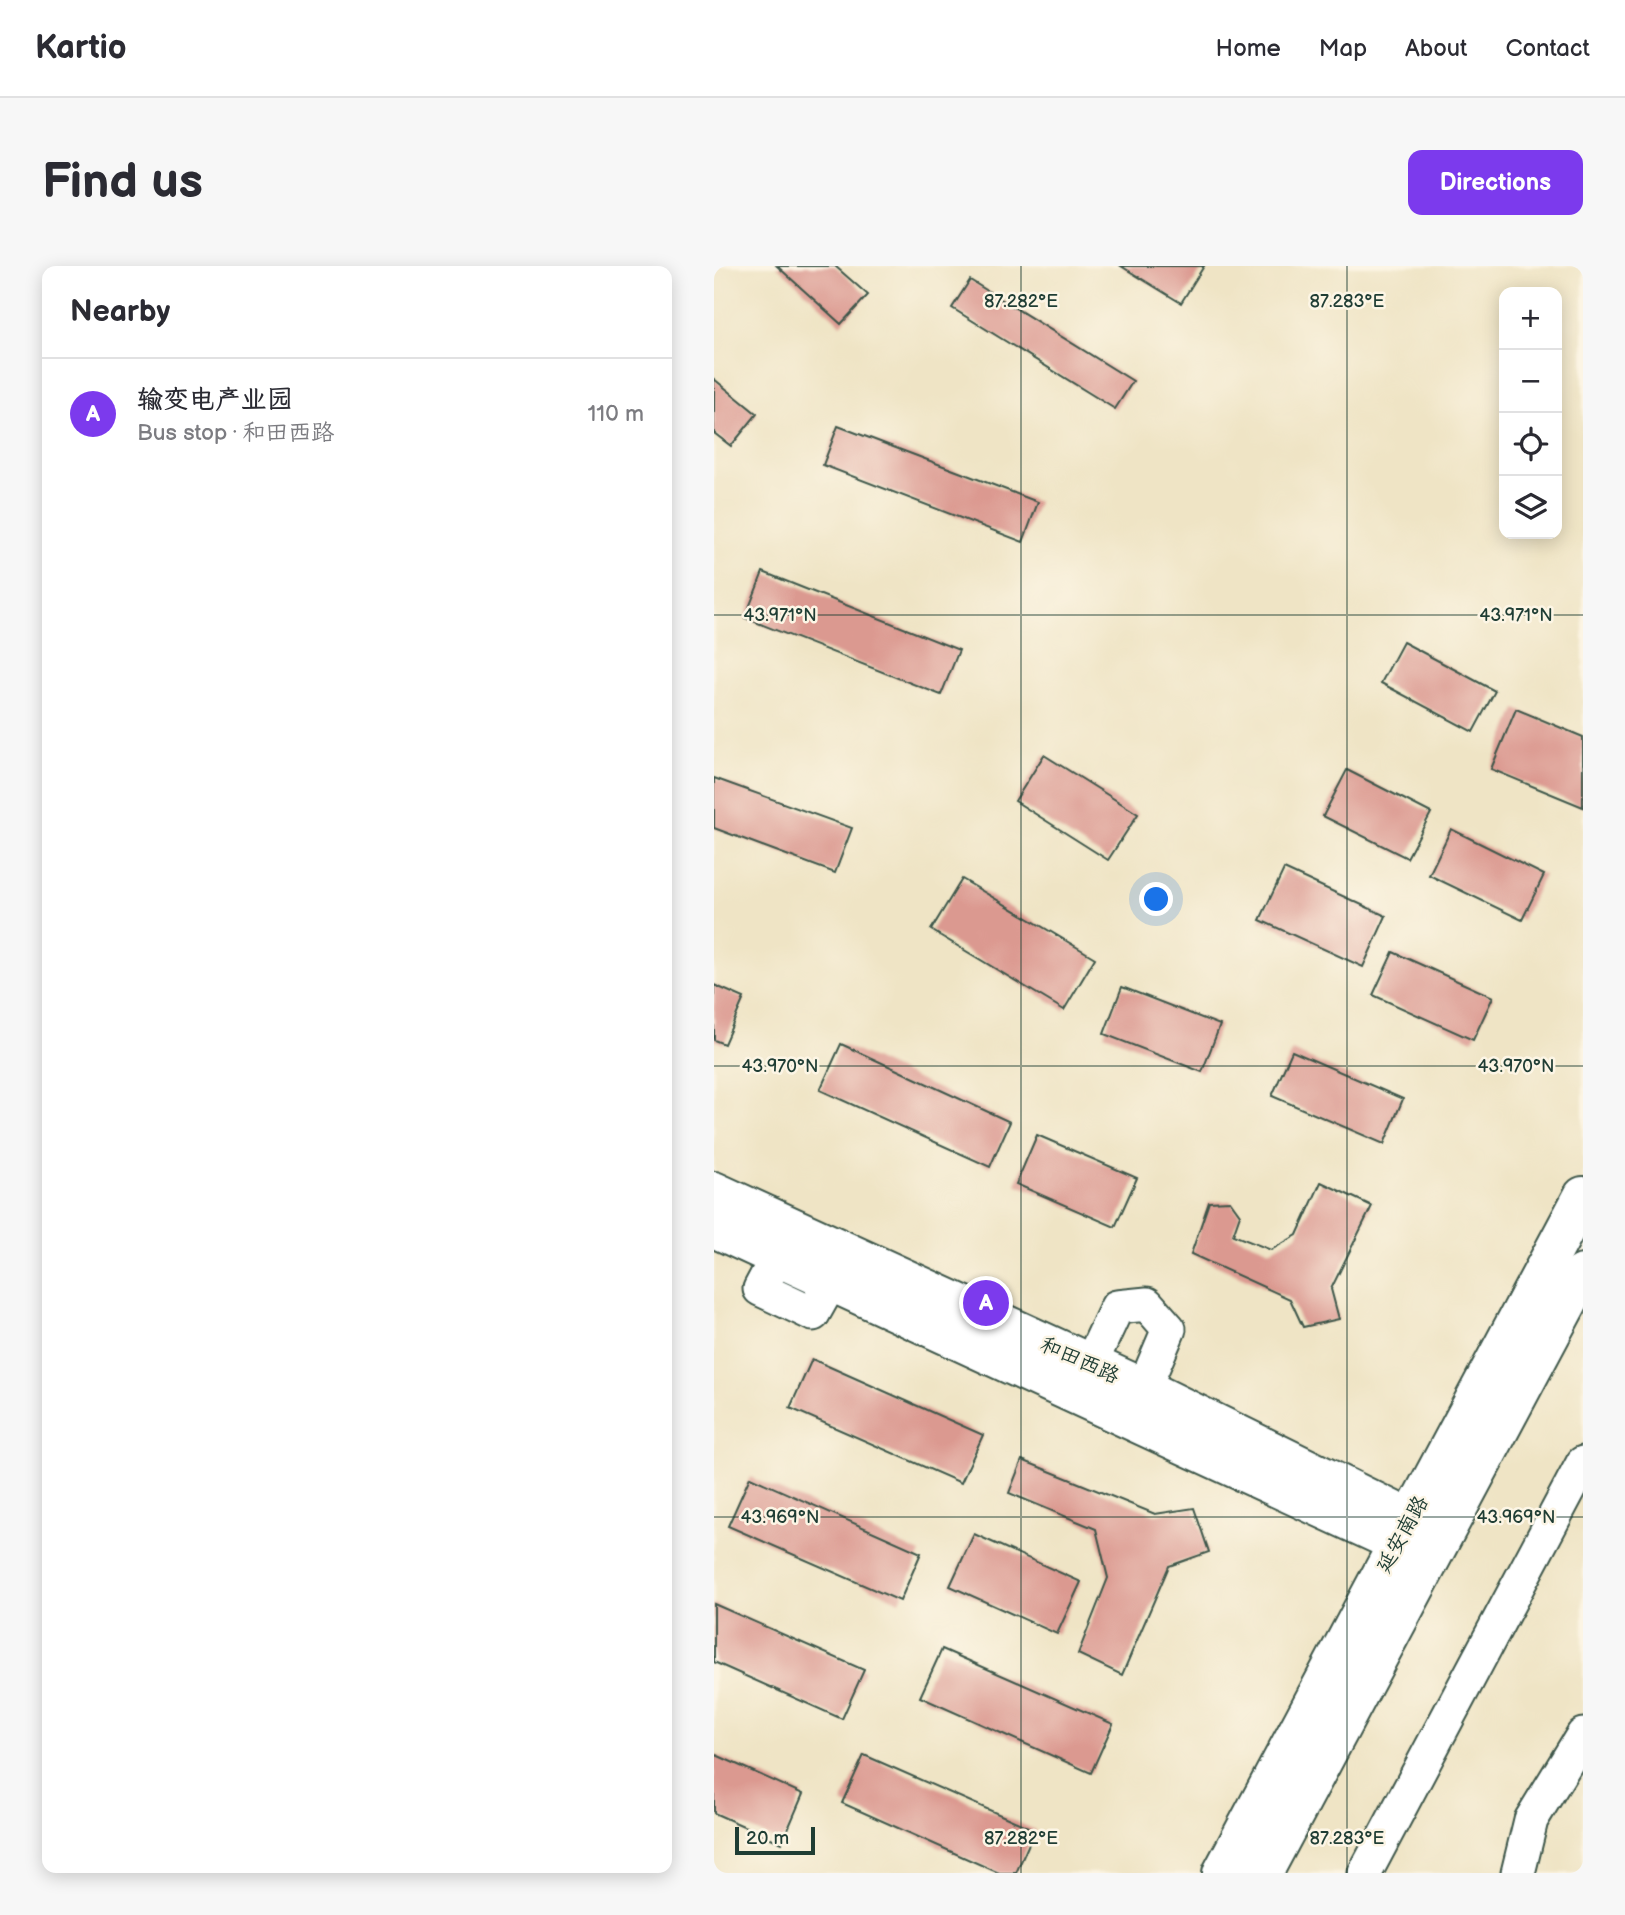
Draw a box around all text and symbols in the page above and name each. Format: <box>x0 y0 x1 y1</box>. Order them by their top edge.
text: Kartio <box>35 28 127 68</box>
text: Home <box>1216 34 1281 63</box>
text: Map <box>1319 34 1367 63</box>
text: About <box>1405 34 1467 63</box>
text: Contact <box>1505 34 1590 63</box>
button: Directions <box>1408 150 1583 215</box>
text: Find us <box>42 153 203 212</box>
map controls <box>1499 287 1562 539</box>
button: + <box>1499 287 1562 350</box>
text: 87.282°E <box>984 291 1058 312</box>
text: 87.283°E <box>1310 291 1385 312</box>
text: Nearby <box>70 294 170 330</box>
button: − <box>1499 350 1562 413</box>
text: 输变电产业园 <box>137 385 293 416</box>
text: A <box>86 400 100 428</box>
text: 110 m <box>587 400 644 428</box>
button: locate <box>1499 413 1562 476</box>
text: Bus stop · 和田西路 <box>137 419 334 447</box>
button: layers <box>1499 476 1562 539</box>
text: 43.971°N <box>743 605 817 626</box>
text: 43.971°N <box>1479 605 1553 626</box>
your location <box>1139 882 1173 916</box>
text: 43.970°N <box>741 1056 819 1077</box>
text: 43.970°N <box>1477 1056 1555 1077</box>
pin: A <box>963 1277 1009 1329</box>
street label: 和田西路 <box>1036 1332 1123 1389</box>
street label: 延安南路 <box>1371 1491 1434 1577</box>
text: 43.969°N <box>740 1507 820 1528</box>
text: 43.969°N <box>1476 1507 1556 1528</box>
scale bar <box>735 1824 816 1856</box>
text: 20 m <box>746 1827 789 1850</box>
text: 87.282°E <box>984 1828 1058 1849</box>
text: 87.283°E <box>1310 1828 1385 1849</box>

